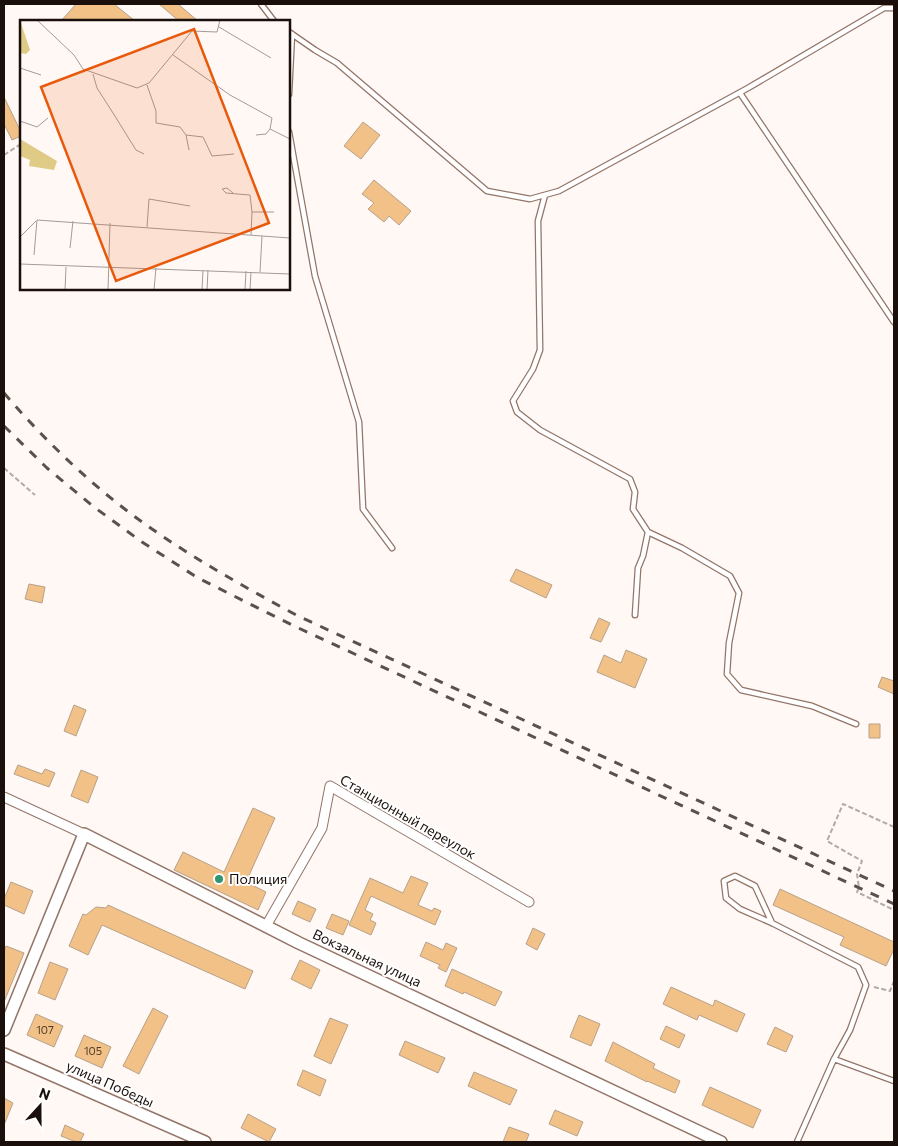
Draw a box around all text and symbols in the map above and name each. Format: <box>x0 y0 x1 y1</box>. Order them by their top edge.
inset map <box>20 20 290 290</box>
street label: Станционный переулок <box>337 771 480 863</box>
place label: Полиция <box>229 870 287 887</box>
marker: Полиция <box>213 873 225 885</box>
street label: Вокзальная улица <box>310 925 424 990</box>
house number: 107 <box>36 1023 54 1036</box>
house number: 105 <box>84 1044 102 1057</box>
street label: улица Победы <box>64 1057 157 1110</box>
north arrow <box>15 1081 65 1131</box>
text: N <box>37 1084 53 1103</box>

